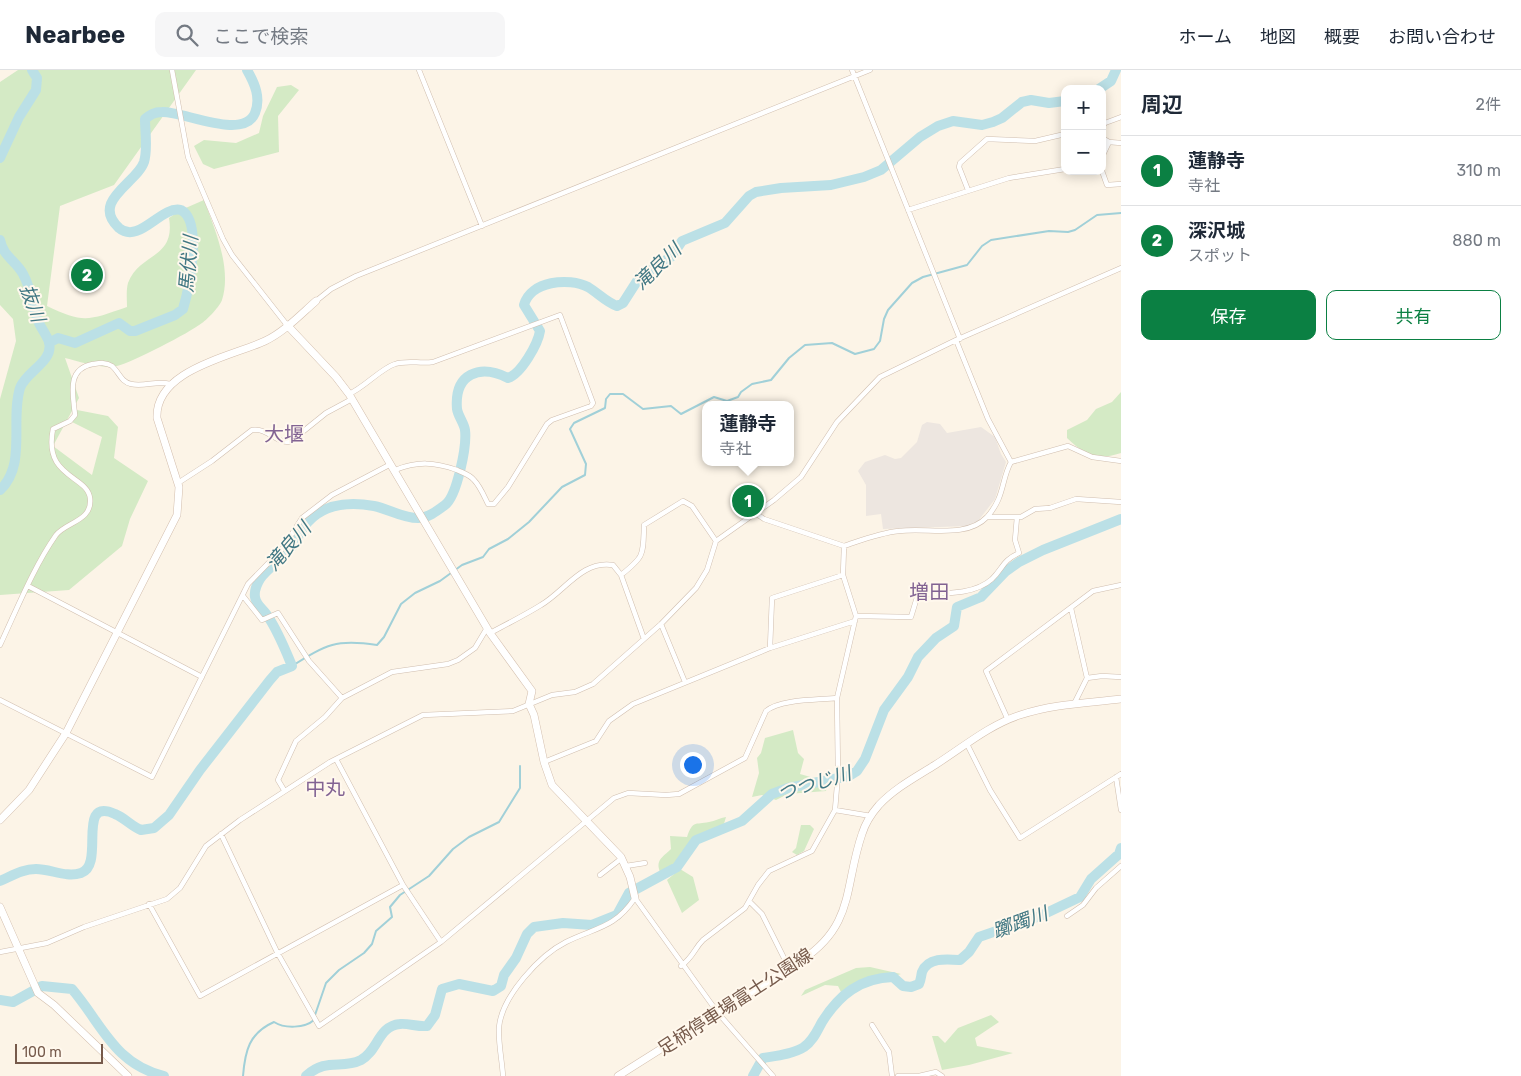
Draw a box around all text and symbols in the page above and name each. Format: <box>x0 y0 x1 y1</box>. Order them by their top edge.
search box <box>155 12 505 57</box>
text: Nearbee <box>25 21 125 49</box>
icon: search <box>173 21 201 49</box>
text: ここで検索 <box>213 25 308 48</box>
text: ホーム <box>1179 26 1232 48</box>
text: 地図 <box>1260 26 1296 48</box>
text: 概要 <box>1324 26 1360 48</box>
text: お問い合わせ <box>1388 26 1496 48</box>
map controls <box>1061 85 1106 175</box>
button: + <box>1061 85 1106 130</box>
text: 周辺 <box>1141 92 1183 117</box>
text: 2件 <box>1476 95 1501 114</box>
button: − <box>1061 130 1106 175</box>
text: 蓮静寺 <box>1188 149 1245 172</box>
text: 1 <box>1153 161 1161 180</box>
text: 310 m <box>1457 161 1501 180</box>
text: 寺社 <box>1188 176 1220 195</box>
text: 深沢城 <box>1188 219 1245 242</box>
text: 2 <box>1152 231 1162 250</box>
text: 880 m <box>1452 231 1501 250</box>
water label: 馬伏川 <box>175 233 203 293</box>
water label: 滝良川 <box>629 237 687 294</box>
text: スポット <box>1188 246 1252 265</box>
pin: 2 <box>71 256 103 294</box>
water label: 抜川 <box>15 281 51 327</box>
button: 保存 <box>1141 290 1316 340</box>
button: 共有 <box>1326 290 1501 340</box>
popup <box>702 401 794 466</box>
text: 蓮静寺 <box>719 412 777 435</box>
district label: 大堰 <box>264 422 304 446</box>
text: 寺社 <box>719 439 752 458</box>
pin: 1 <box>732 482 764 520</box>
water label: 滝良川 <box>261 516 317 575</box>
district label: 増田 <box>909 580 949 604</box>
your location <box>680 752 706 778</box>
water label: つつじ川 <box>774 761 856 806</box>
district label: 中丸 <box>305 776 345 800</box>
water label: 躑躅川 <box>989 901 1053 943</box>
street label: 足柄停車場富士公園線 <box>654 944 816 1060</box>
scale bar <box>15 1041 102 1064</box>
text: 100 m <box>22 1044 62 1061</box>

